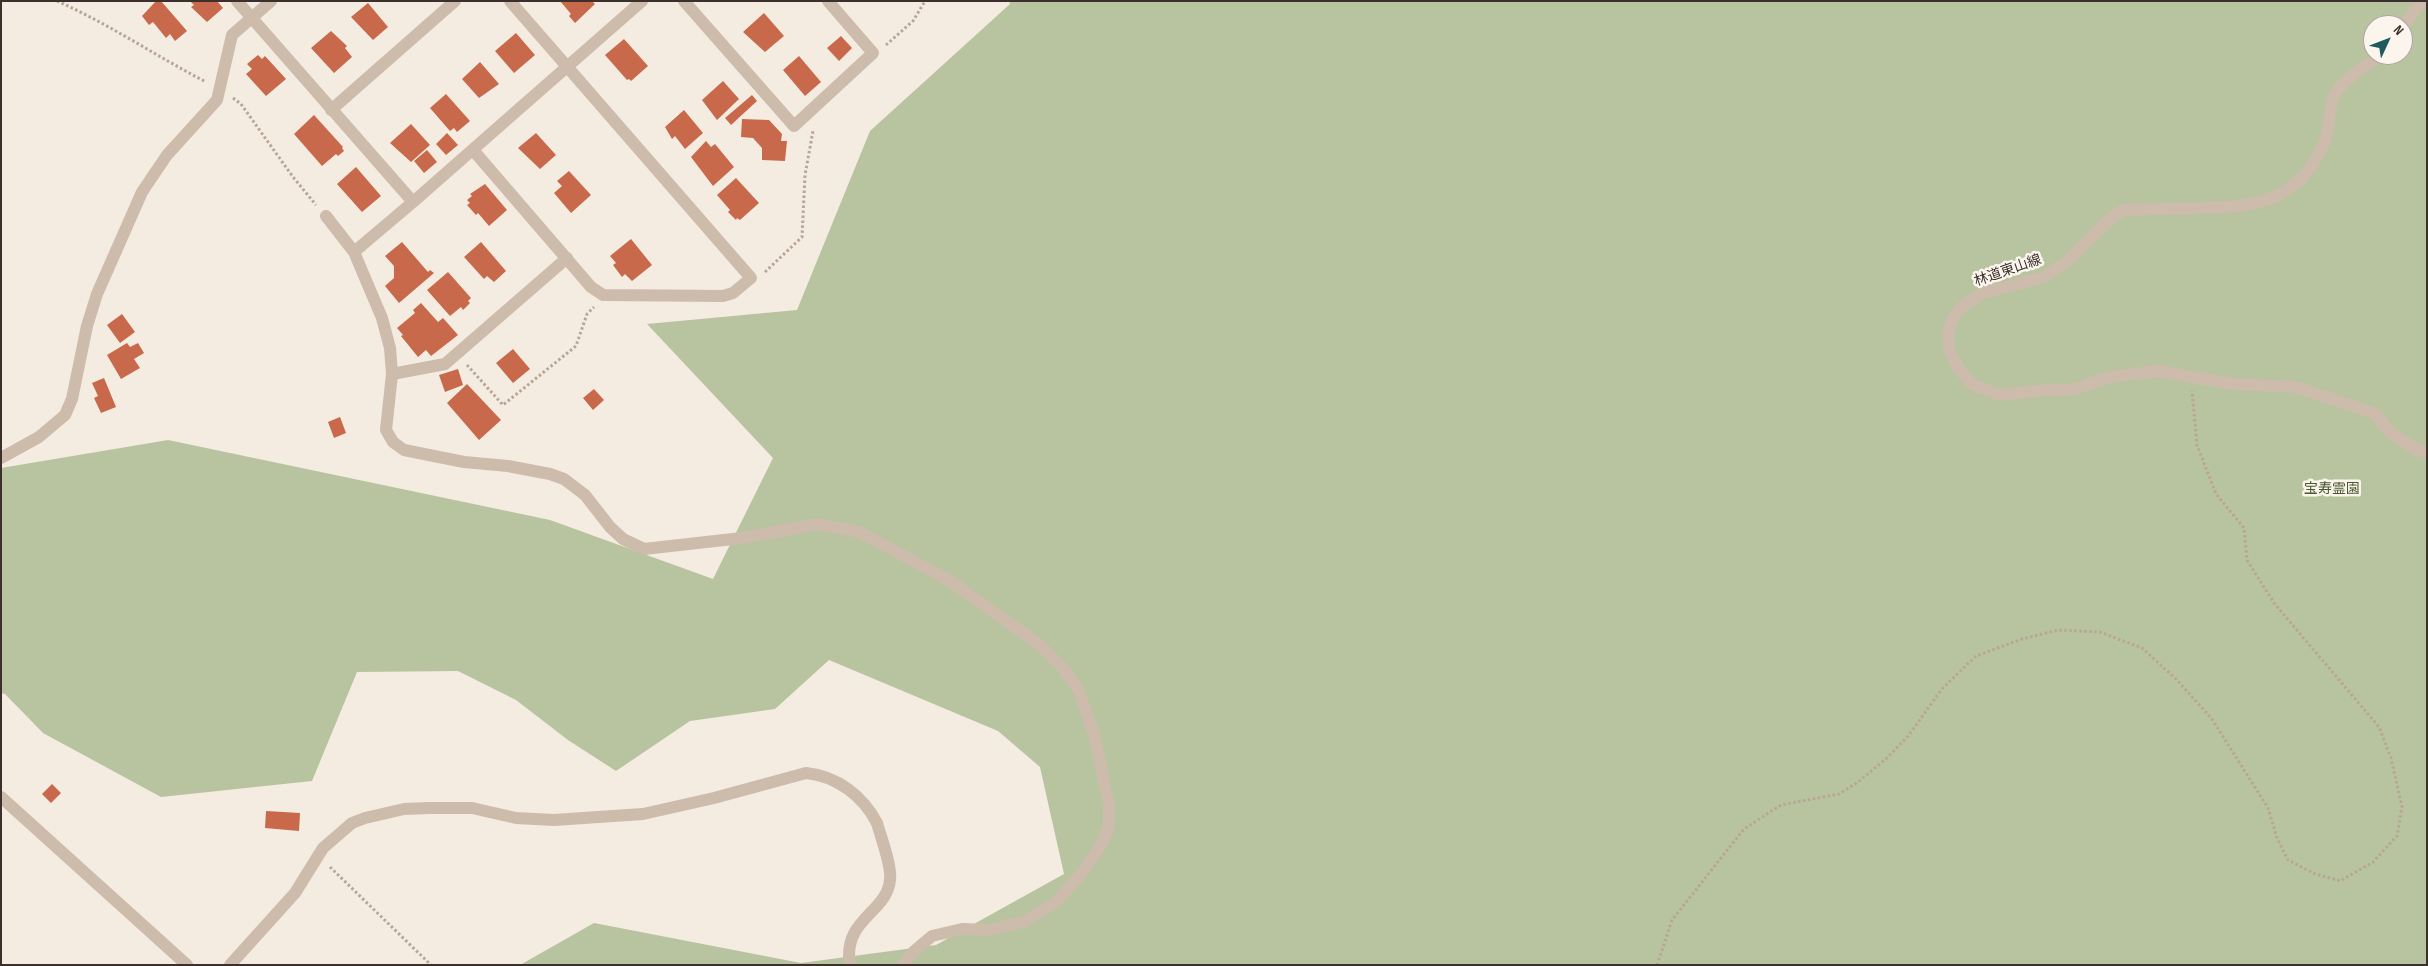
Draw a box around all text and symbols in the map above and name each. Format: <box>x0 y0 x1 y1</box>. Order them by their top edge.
north arrow <box>2363 15 2413 65</box>
text: N <box>2390 22 2407 39</box>
street label: 林道東山線 <box>1972 252 2044 290</box>
park label: 宝寿霊園 <box>2304 481 2360 497</box>

